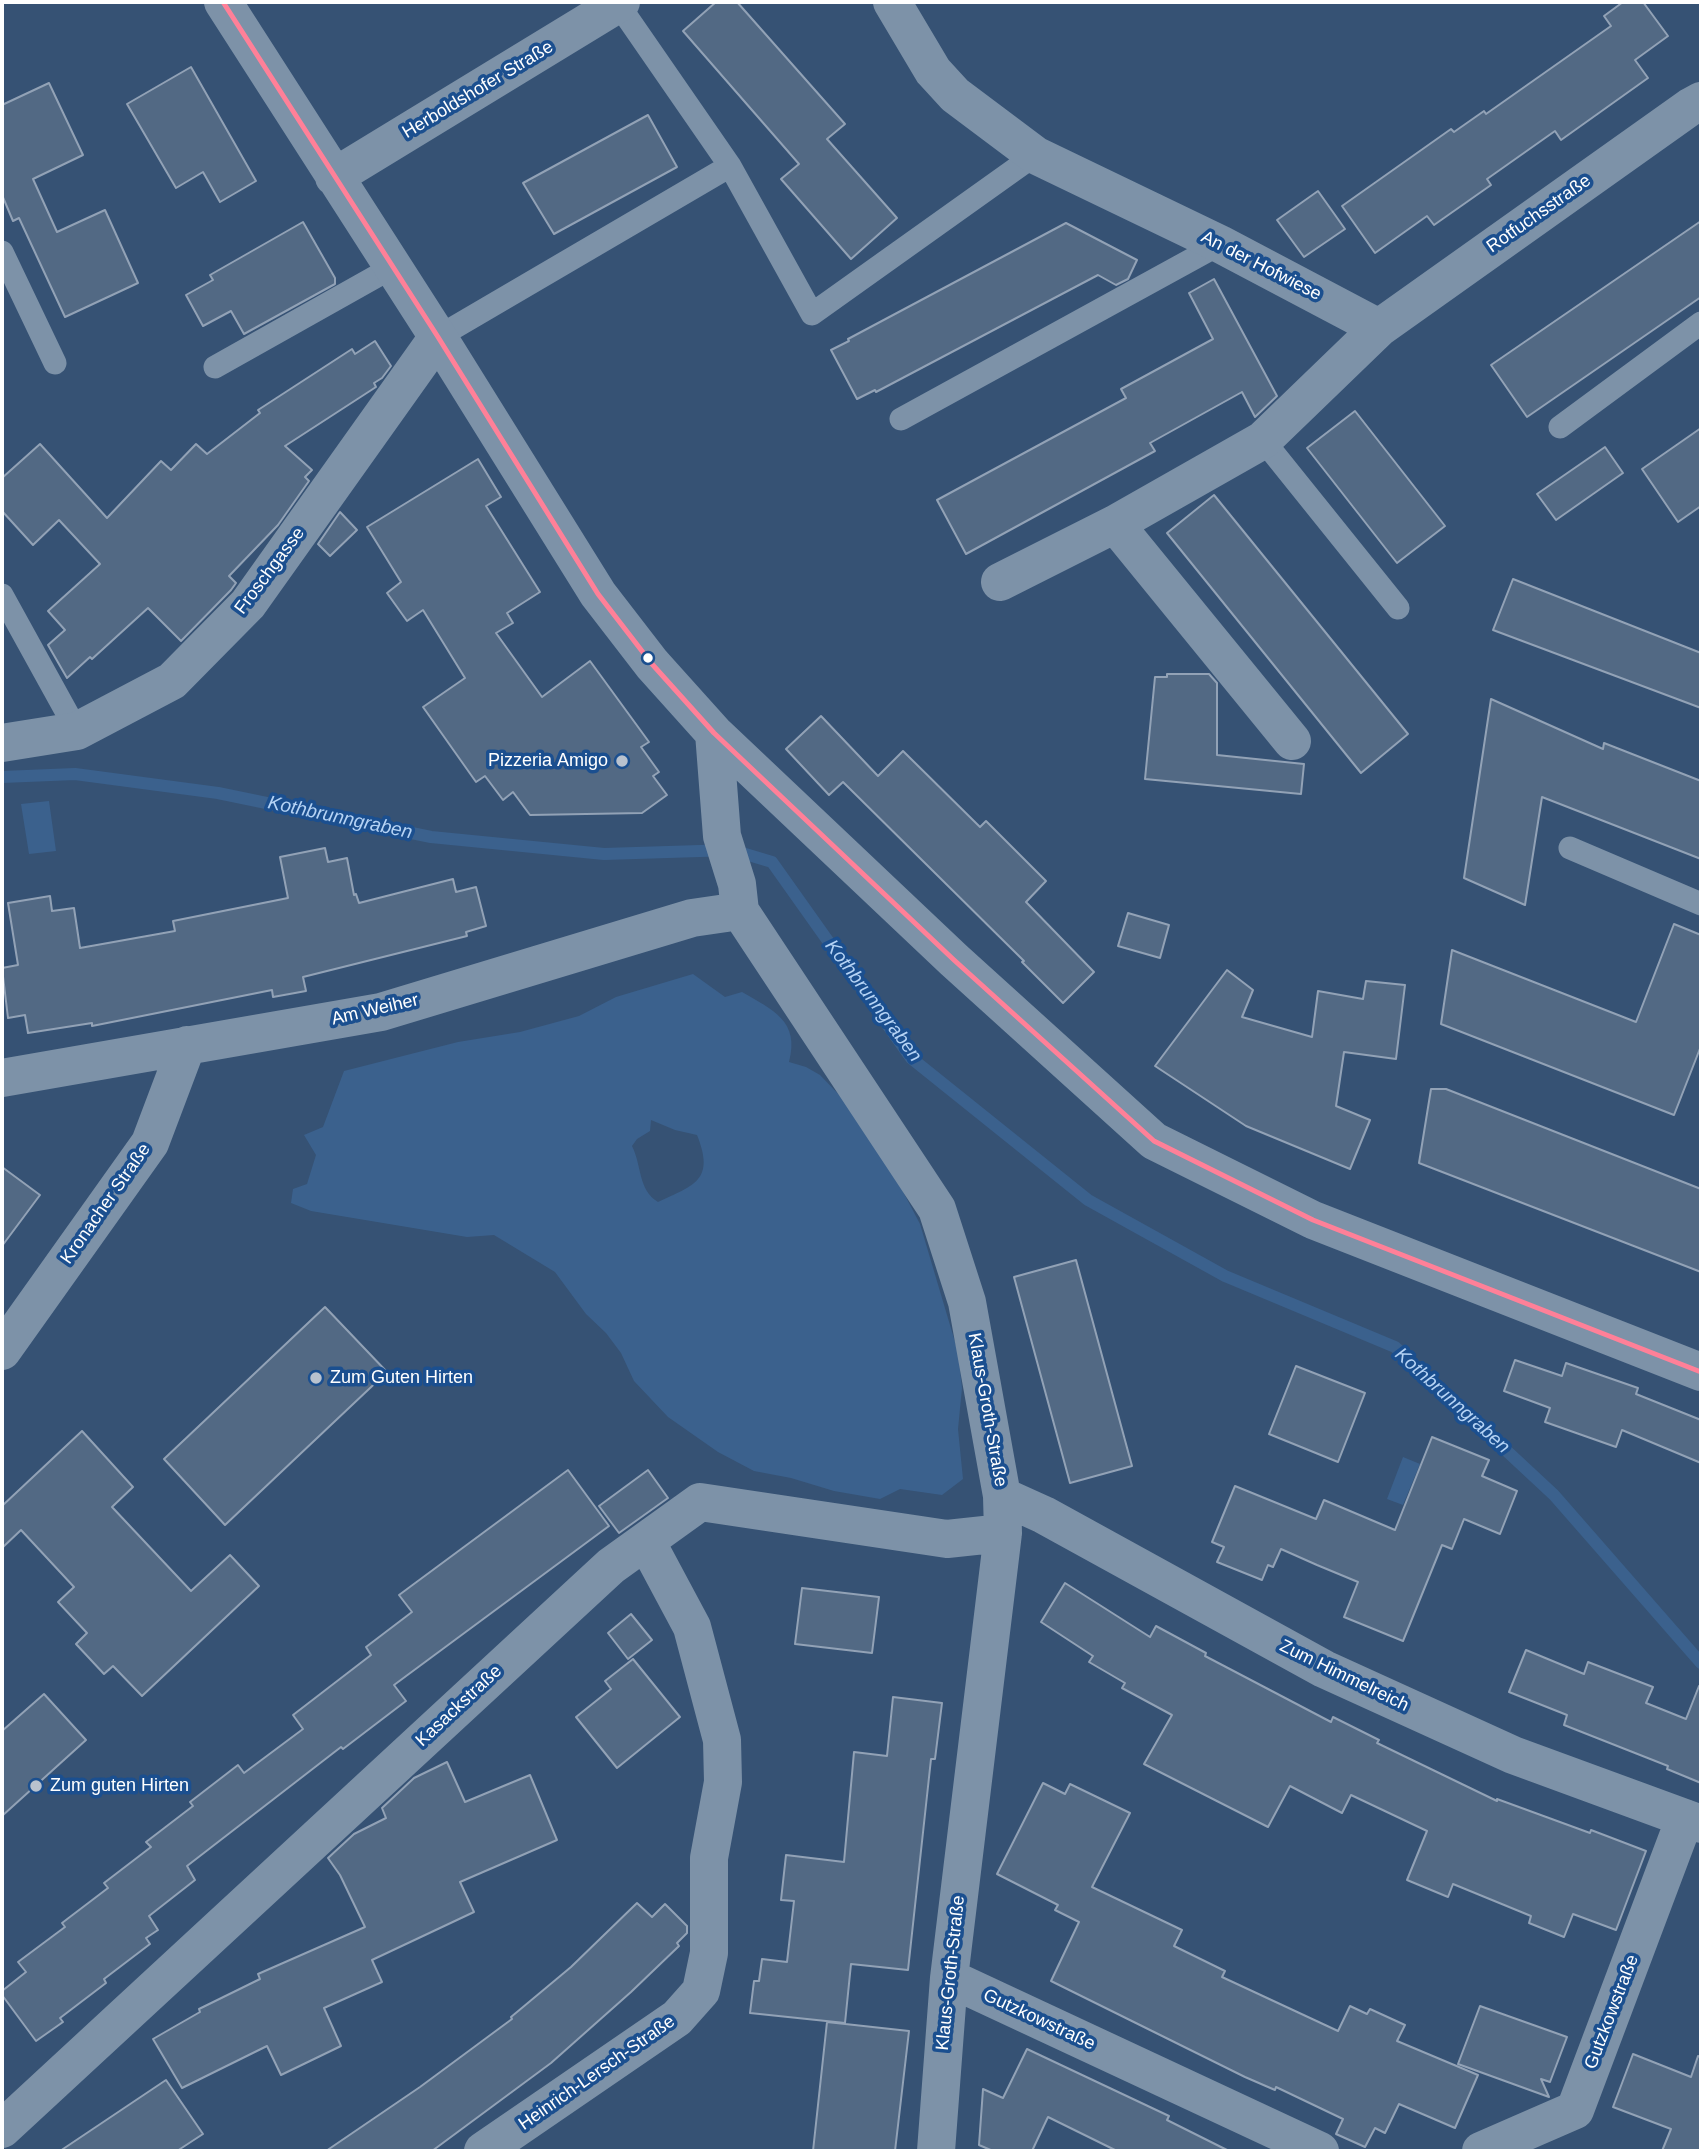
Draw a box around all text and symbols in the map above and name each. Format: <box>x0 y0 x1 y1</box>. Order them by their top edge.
street label: Herboldshofer Straße <box>399 36 557 144</box>
street label: Rotfuchsstraße <box>1483 170 1595 258</box>
street label: An der Hofwiese <box>1197 226 1325 306</box>
street label: Froschgasse <box>230 523 310 619</box>
unlabelled marker <box>641 651 655 665</box>
place label: Pizzeria Amigo <box>488 750 608 772</box>
marker: Pizzeria Amigo <box>614 753 630 769</box>
water label: Kothbrunngraben <box>266 792 414 844</box>
water label: Kothbrunngraben <box>820 936 926 1066</box>
street label: Am Weiher <box>329 990 421 1030</box>
street label: Kronacher Straße <box>56 1140 156 1268</box>
street label: Klaus-Groth-Straße <box>963 1331 1011 1489</box>
water label: Kothbrunngraben <box>1390 1343 1514 1459</box>
place label: Zum Guten Hirten <box>330 1367 473 1389</box>
marker: Zum Guten Hirten <box>308 1370 324 1386</box>
street label: Zum Himmelreich <box>1276 1635 1412 1717</box>
street label: Kasackstraße <box>411 1661 507 1751</box>
place label: Zum guten Hirten <box>50 1775 189 1797</box>
marker: Zum guten Hirten <box>28 1778 44 1794</box>
street label: Klaus-Groth-Straße <box>932 1894 970 2052</box>
street label: Gutzkowstraße <box>1580 1952 1644 2072</box>
street label: Gutzkowstraße <box>980 1985 1098 2055</box>
street label: Heinrich-Lersch-Straße <box>515 2011 679 2135</box>

